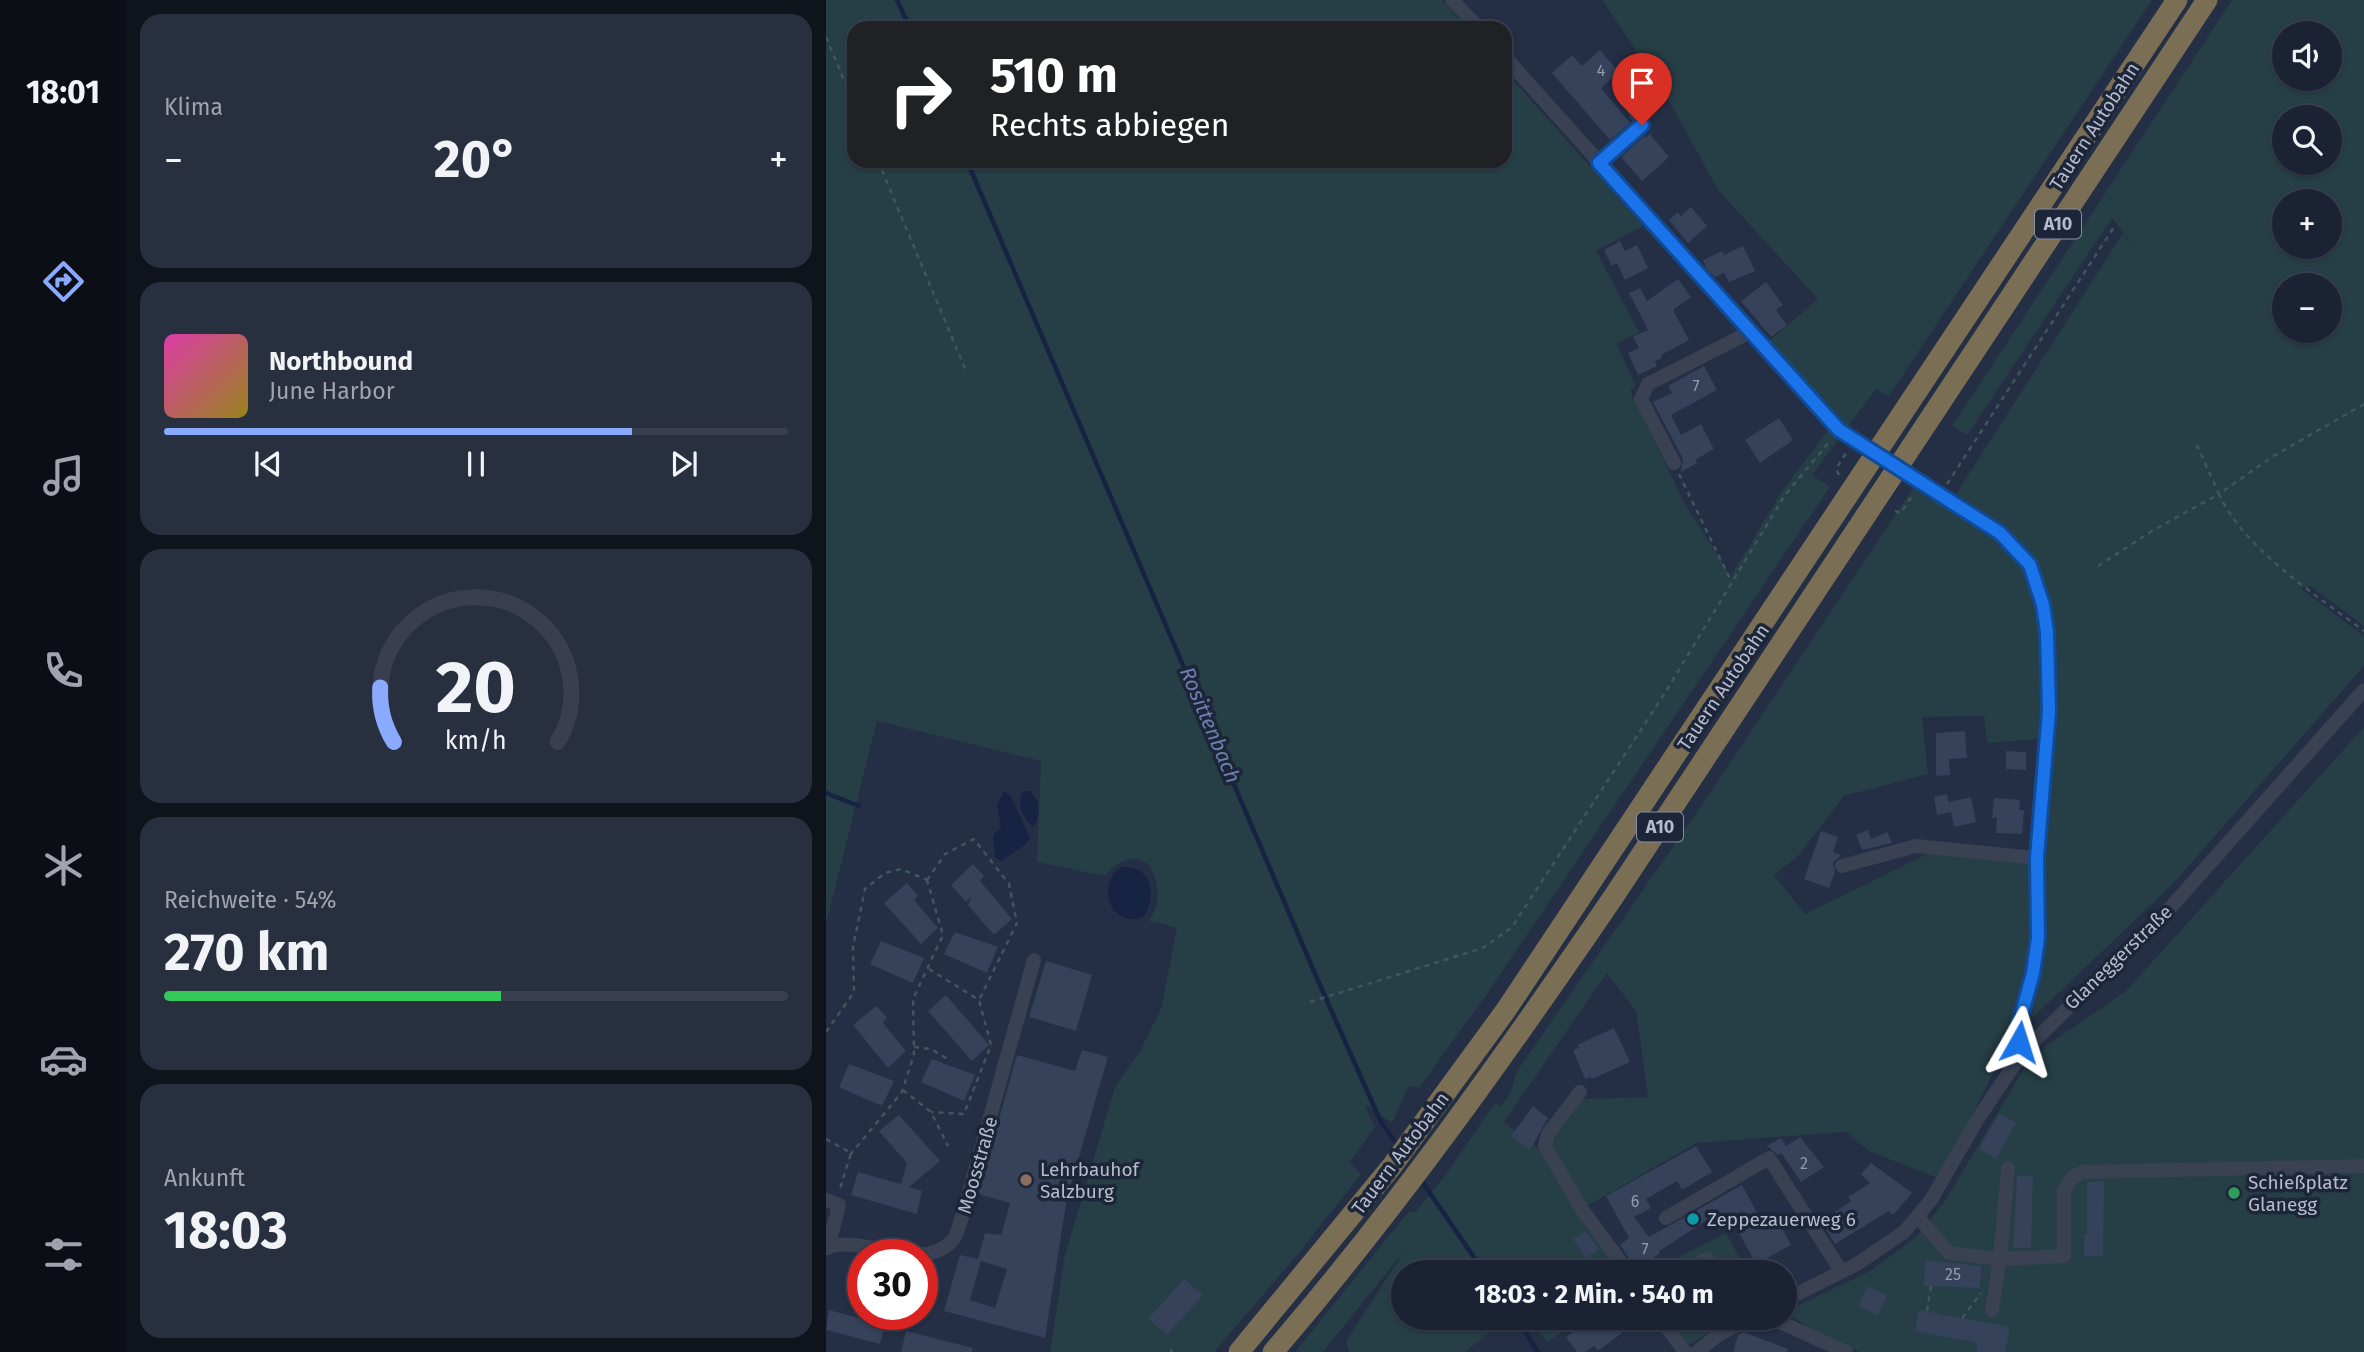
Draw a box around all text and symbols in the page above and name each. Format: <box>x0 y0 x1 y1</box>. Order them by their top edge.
map controls <box>2272 21 2342 343</box>
button: sound <box>2272 21 2342 91</box>
text: 510 m <box>990 46 1118 105</box>
icon: right <box>875 49 966 140</box>
pin <box>1612 53 1672 125</box>
street label: Tauern Autobahn <box>2045 58 2144 194</box>
house number: 4 <box>1597 61 1606 80</box>
icon: arrive <box>1623 64 1661 102</box>
text: 18:01 <box>26 73 100 111</box>
text: Klima <box>164 93 223 121</box>
button: search <box>2272 105 2342 175</box>
text: Rechts abbiegen <box>990 106 1230 144</box>
text: 20° <box>434 128 518 191</box>
text: − <box>164 137 183 183</box>
text: + <box>769 137 788 183</box>
button: + <box>2272 189 2342 259</box>
road number: A10 <box>2035 210 2081 238</box>
icon: directions <box>39 257 88 306</box>
button: − <box>2272 273 2342 343</box>
text: Northbound <box>269 346 413 377</box>
text: June Harbor <box>269 377 395 405</box>
house number: 7 <box>1692 377 1700 396</box>
icon: previous <box>249 445 287 483</box>
icon: pause <box>457 445 495 483</box>
icon: next <box>665 445 703 483</box>
icon: music <box>39 451 88 500</box>
street label: Tauern Autobahn <box>1673 620 1774 755</box>
text: 20 <box>436 644 516 731</box>
icon: phone <box>39 646 88 695</box>
water label: Rosittenbach <box>1174 663 1246 787</box>
text: km/h <box>445 726 507 756</box>
road number: A10 <box>1637 812 1683 842</box>
icon: climate <box>39 841 88 890</box>
text: Reichweite · 54% <box>164 886 337 914</box>
street label: Glaneggerstraße <box>2060 900 2177 1014</box>
text: 270 km <box>164 921 330 984</box>
position arrow <box>1982 1005 2056 1079</box>
icon: car <box>39 1035 88 1084</box>
street label: Tauern Autobahn <box>1347 1087 1454 1219</box>
street label: Moosstraße <box>953 1114 1002 1216</box>
house number: 2 <box>1800 1154 1808 1173</box>
place label: Lehrbauhof Salzburg <box>1040 1158 1141 1203</box>
text: Ankunft <box>164 1164 245 1192</box>
place label: Schießplatz Glanegg <box>2248 1171 2348 1216</box>
marker: Lehrbauhof Salzburg <box>1018 1172 1034 1188</box>
marker: Schießplatz Glanegg <box>2226 1185 2242 1201</box>
house number: 6 <box>1631 1192 1639 1211</box>
text: 18:03 <box>164 1199 288 1262</box>
place label: Zeppezauerweg 6 <box>1707 1208 1856 1231</box>
marker: Zeppezauerweg 6 <box>1685 1211 1701 1227</box>
icon: filters <box>39 1230 88 1279</box>
speed limit sign: 30 <box>847 1239 938 1330</box>
house number: 7 <box>1641 1240 1649 1259</box>
house number: 25 <box>1945 1265 1961 1284</box>
text: 18:03 · 2 Min. · 540 m <box>1474 1279 1714 1310</box>

